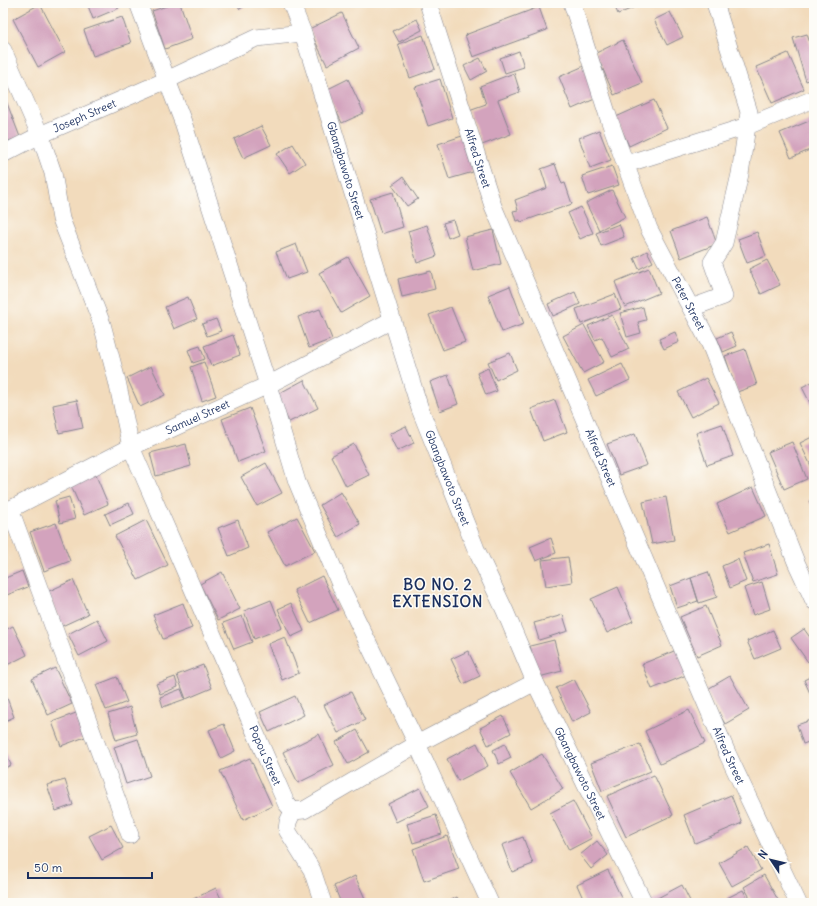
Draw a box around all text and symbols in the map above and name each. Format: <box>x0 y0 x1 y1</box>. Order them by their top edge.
street label: Joseph Street <box>51 96 118 136</box>
street label: Gbangbawoto Street <box>324 120 368 221</box>
street label: Alfred Street <box>462 127 494 190</box>
street label: Peter Street <box>669 274 708 333</box>
street label: Samuel Street <box>163 396 232 437</box>
street label: Alfred Street <box>582 427 619 489</box>
street label: Gbangbawoto Street <box>422 428 473 528</box>
district label: BO NO. 2 EXTENSION <box>393 575 483 611</box>
street label: Popou Street <box>246 723 284 788</box>
street label: Alfred Street <box>710 724 748 787</box>
street label: Gbangbawoto Street <box>551 725 609 822</box>
north arrow <box>751 840 791 880</box>
text: N <box>755 847 771 861</box>
scale bar <box>28 854 152 880</box>
text: 50 m <box>34 860 63 875</box>

